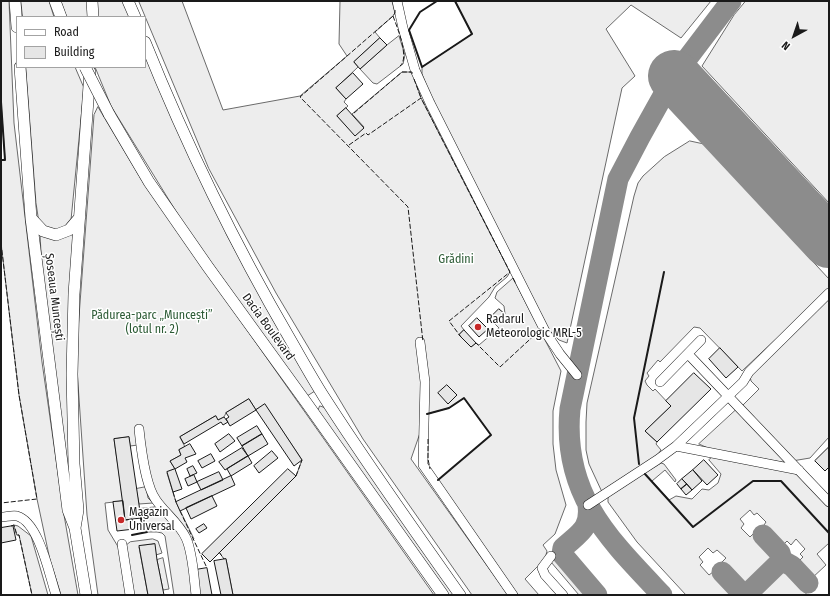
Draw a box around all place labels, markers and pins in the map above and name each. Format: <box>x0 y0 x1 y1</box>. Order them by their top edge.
place label: Radarul Meteorologic MRL-5 <box>486 313 582 341</box>
marker: Radarul Meteorologic MRL-5 <box>473 322 483 332</box>
place label: Magazin Universal <box>129 506 175 534</box>
marker: Magazin Universal <box>116 515 126 525</box>

